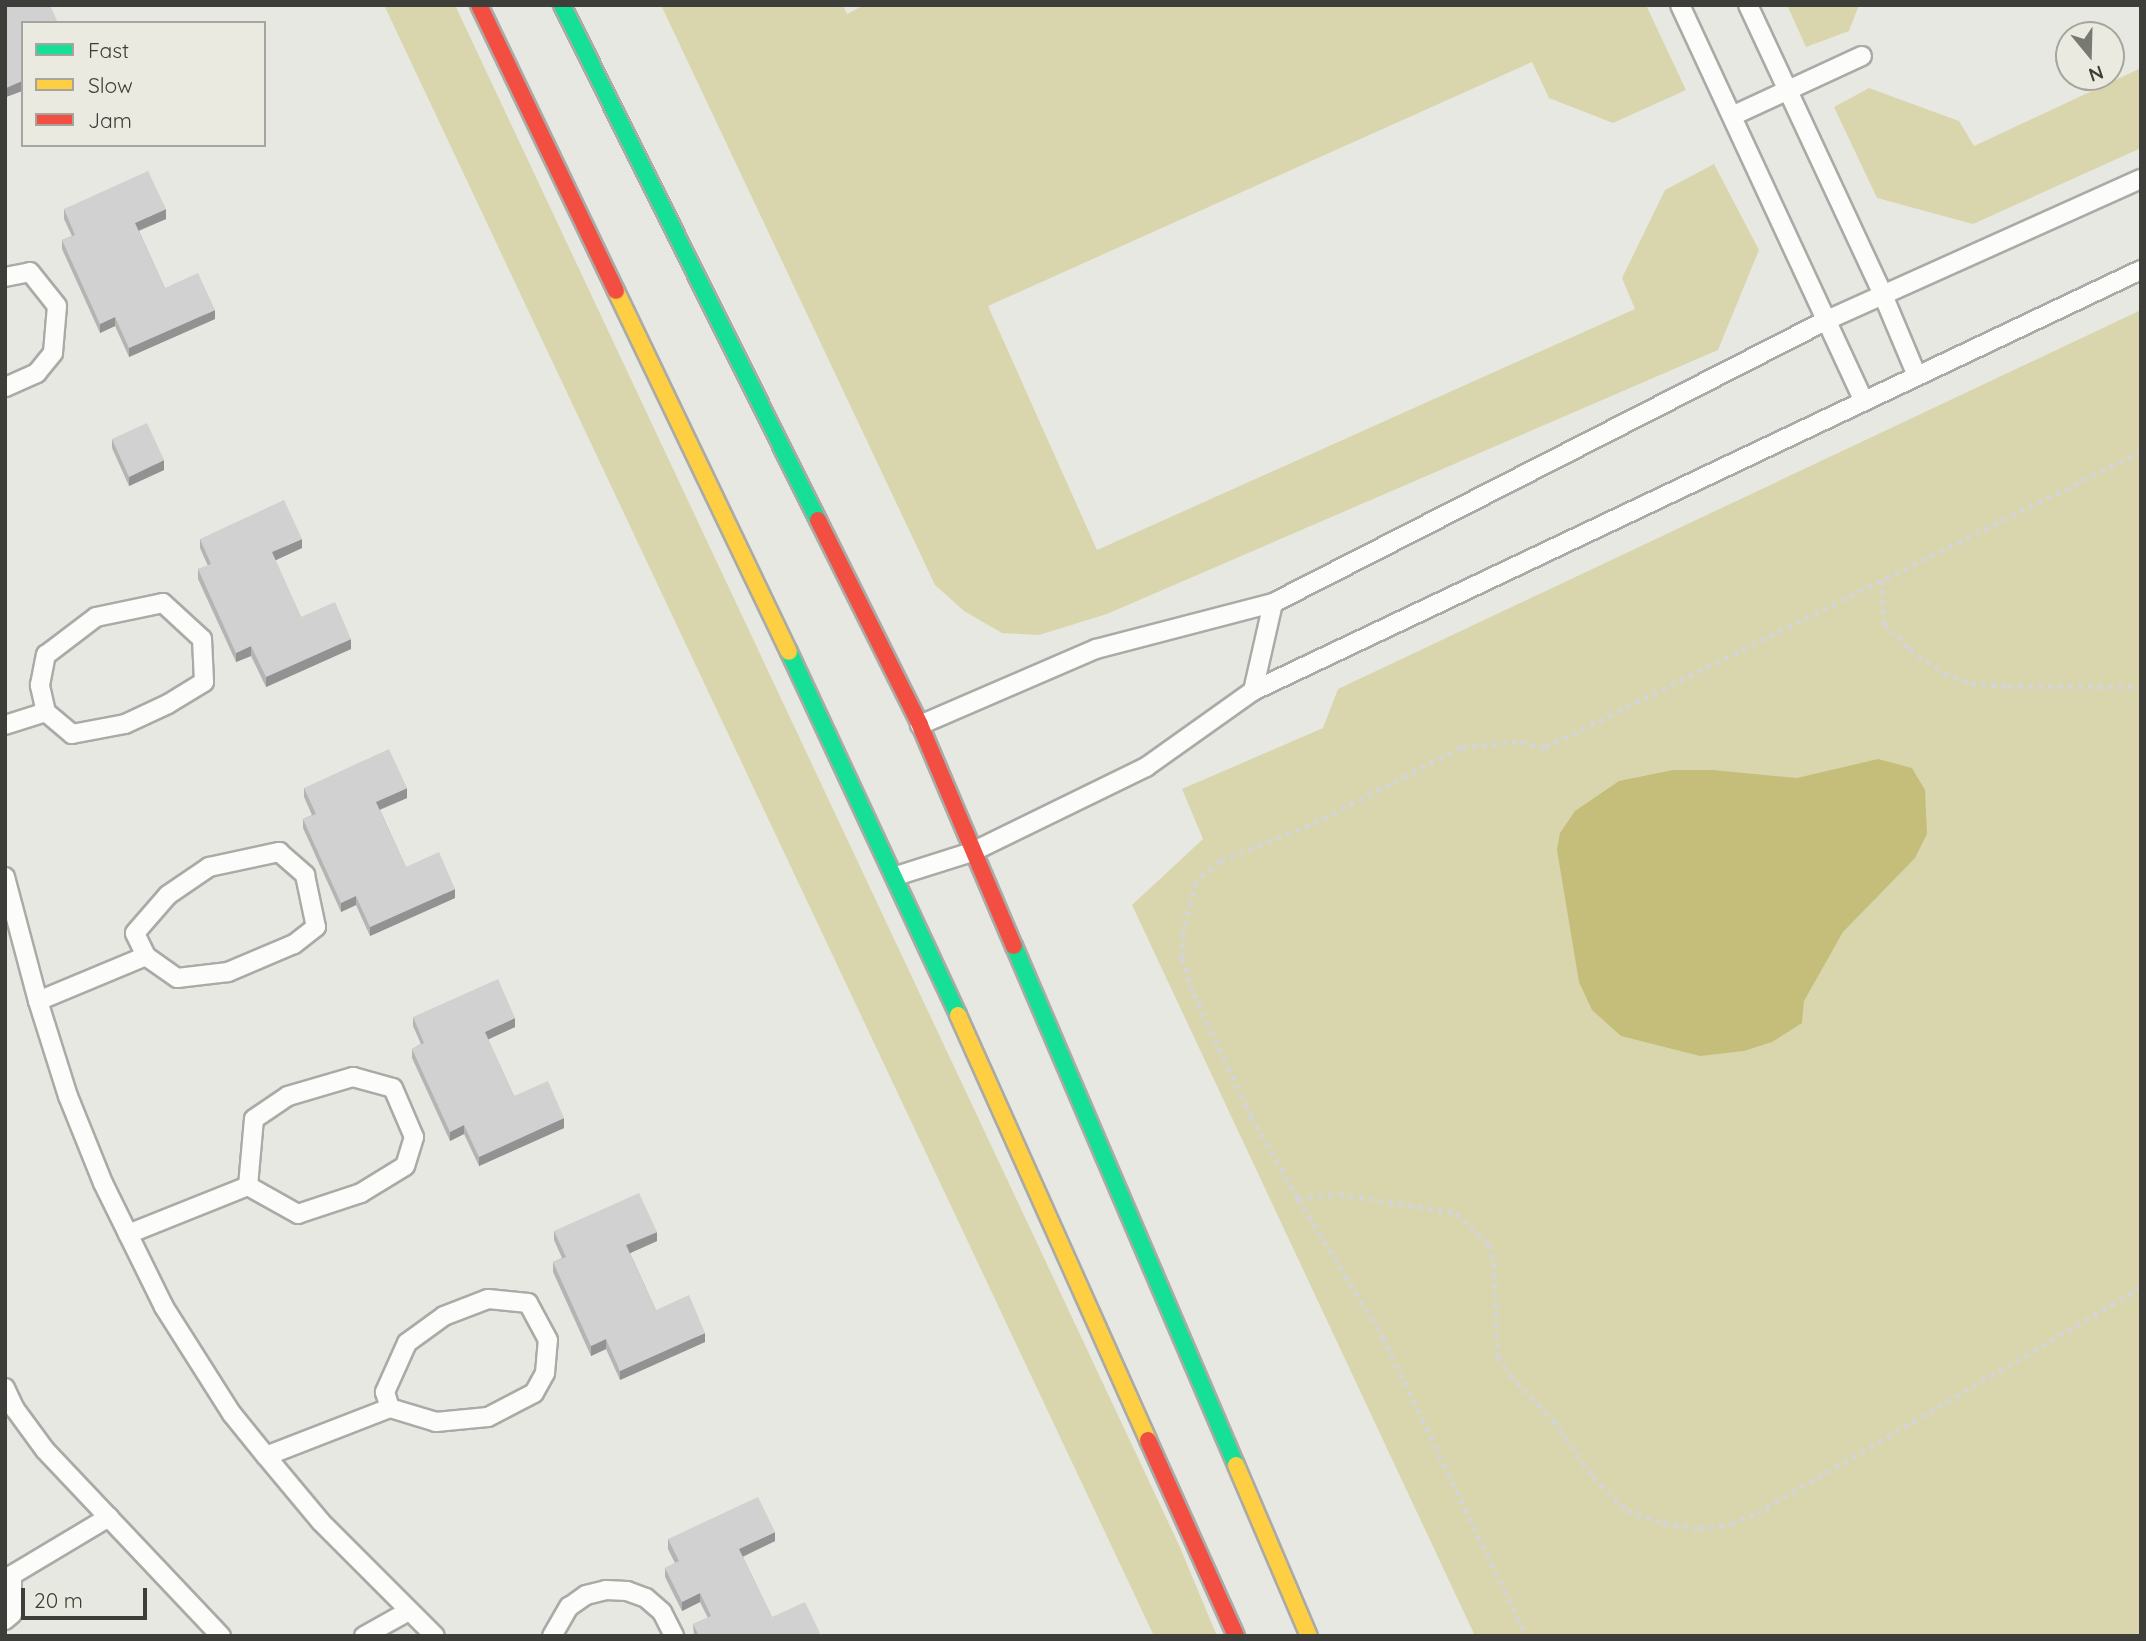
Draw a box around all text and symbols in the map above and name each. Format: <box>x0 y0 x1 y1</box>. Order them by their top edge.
legend <box>21 21 266 147</box>
north arrow <box>2055 21 2125 91</box>
text: Fast <box>88 37 129 63</box>
text: N <box>2086 60 2107 88</box>
text: Slow <box>88 72 133 98</box>
text: Jam <box>88 107 132 133</box>
scale bar <box>24 1574 150 1618</box>
text: 20 m <box>34 1587 83 1613</box>

